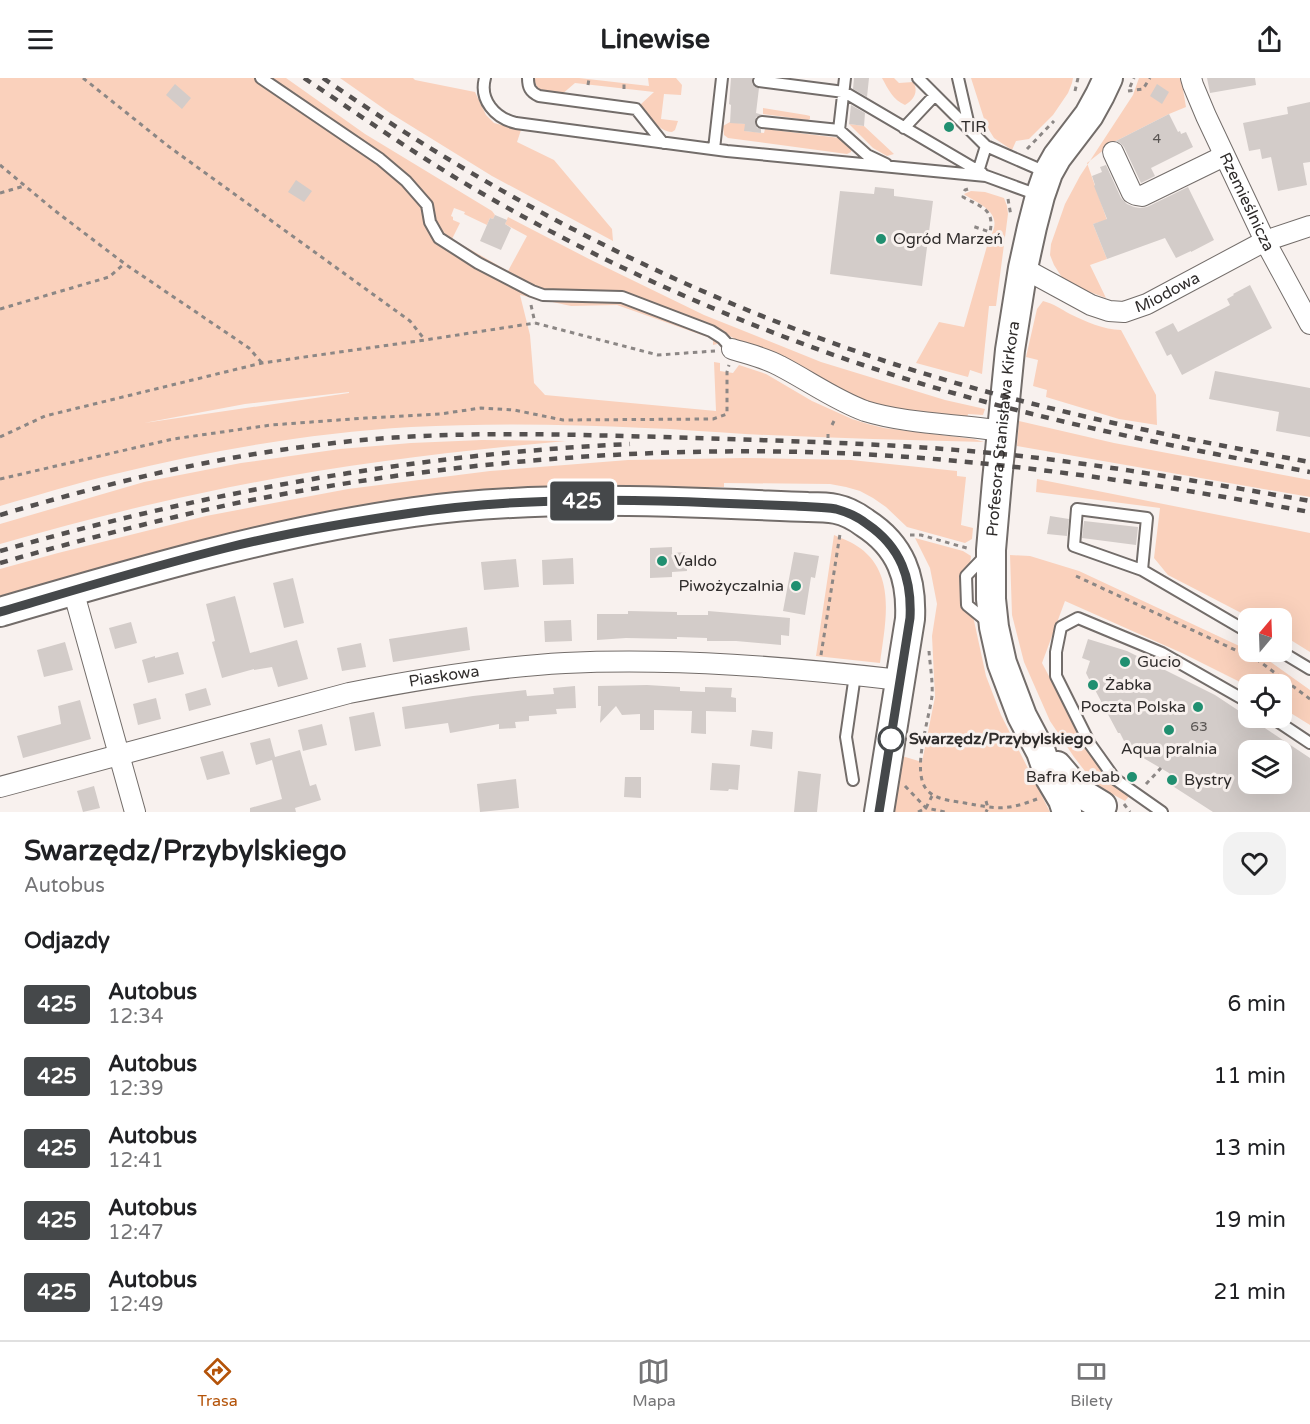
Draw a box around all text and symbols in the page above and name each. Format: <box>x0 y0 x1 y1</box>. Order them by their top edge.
icon: menu <box>24 23 57 56</box>
text: Linewise <box>600 23 710 56</box>
icon: share <box>1253 23 1286 56</box>
place label: TIR <box>961 117 987 137</box>
marker: TIR <box>942 120 956 134</box>
house number: 4 <box>1153 130 1162 147</box>
street label: Rzemieślnicza <box>1215 149 1279 255</box>
place label: Ogród Marzeń <box>893 229 1003 249</box>
marker: Ogród Marzeń <box>874 232 888 246</box>
street label: Miodowa <box>1132 268 1203 317</box>
street label: Profesora Stanisława Kirkora <box>982 319 1024 537</box>
line badge: 425 <box>548 482 616 520</box>
text: 425 <box>562 489 602 514</box>
place label: Valdo <box>674 551 717 571</box>
marker: Valdo <box>655 554 669 568</box>
place label: Piwożyczalnia <box>678 576 784 596</box>
marker: Piwożyczalnia <box>789 579 803 593</box>
north arrow <box>1238 608 1292 662</box>
map controls <box>1238 608 1292 794</box>
place label: Gucio <box>1137 652 1181 672</box>
marker: Gucio <box>1118 655 1132 669</box>
street label: Piaskowa <box>407 661 481 692</box>
button: locate <box>1238 674 1292 728</box>
place label: Żabka <box>1105 675 1152 695</box>
marker: Żabka <box>1086 678 1100 692</box>
place label: Poczta Polska <box>1081 697 1186 717</box>
marker: Poczta Polska <box>1191 700 1205 714</box>
house number: 63 <box>1190 718 1208 735</box>
marker: Aqua pralnia <box>1162 723 1176 737</box>
marker: Swarzędz/Przybylskiego <box>878 726 904 752</box>
place label: Swarzędz/Przybylskiego <box>909 729 1094 749</box>
place label: Aqua pralnia <box>1121 739 1217 759</box>
button: layers <box>1238 740 1292 794</box>
place label: Bafra Kebab <box>1026 767 1120 787</box>
marker: Bafra Kebab <box>1125 770 1139 784</box>
place label: Bystry <box>1184 770 1232 790</box>
marker: Bystry <box>1165 773 1179 787</box>
button: heart <box>1223 832 1286 895</box>
text: Swarzędz/Przybylskiego <box>24 834 347 868</box>
text: Autobus <box>24 874 105 898</box>
text: Odjazdy <box>24 928 110 954</box>
text: Autobus <box>108 979 197 1005</box>
text: 6 min <box>1227 991 1286 1017</box>
text: 425 <box>37 992 77 1017</box>
text: 12:34 <box>108 1005 163 1029</box>
text: Autobus <box>108 1051 197 1077</box>
text: 11 min <box>1214 1063 1286 1089</box>
text: 425 <box>37 1064 77 1089</box>
text: 12:39 <box>108 1077 163 1101</box>
text: Autobus <box>108 1123 197 1149</box>
text: 13 min <box>1214 1135 1286 1161</box>
text: 425 <box>37 1136 77 1161</box>
text: 12:41 <box>108 1149 163 1173</box>
text: Autobus <box>108 1195 197 1221</box>
text: 19 min <box>1214 1207 1286 1233</box>
text: 425 <box>37 1208 77 1233</box>
text: 12:47 <box>108 1221 163 1245</box>
text: Autobus <box>108 1267 197 1293</box>
text: 21 min <box>1214 1279 1286 1305</box>
text: 425 <box>37 1280 77 1305</box>
text: 12:49 <box>108 1293 163 1317</box>
tab: Trasa <box>197 1355 238 1411</box>
tab: Mapa <box>632 1355 676 1411</box>
tab: Bilety <box>1070 1355 1113 1411</box>

